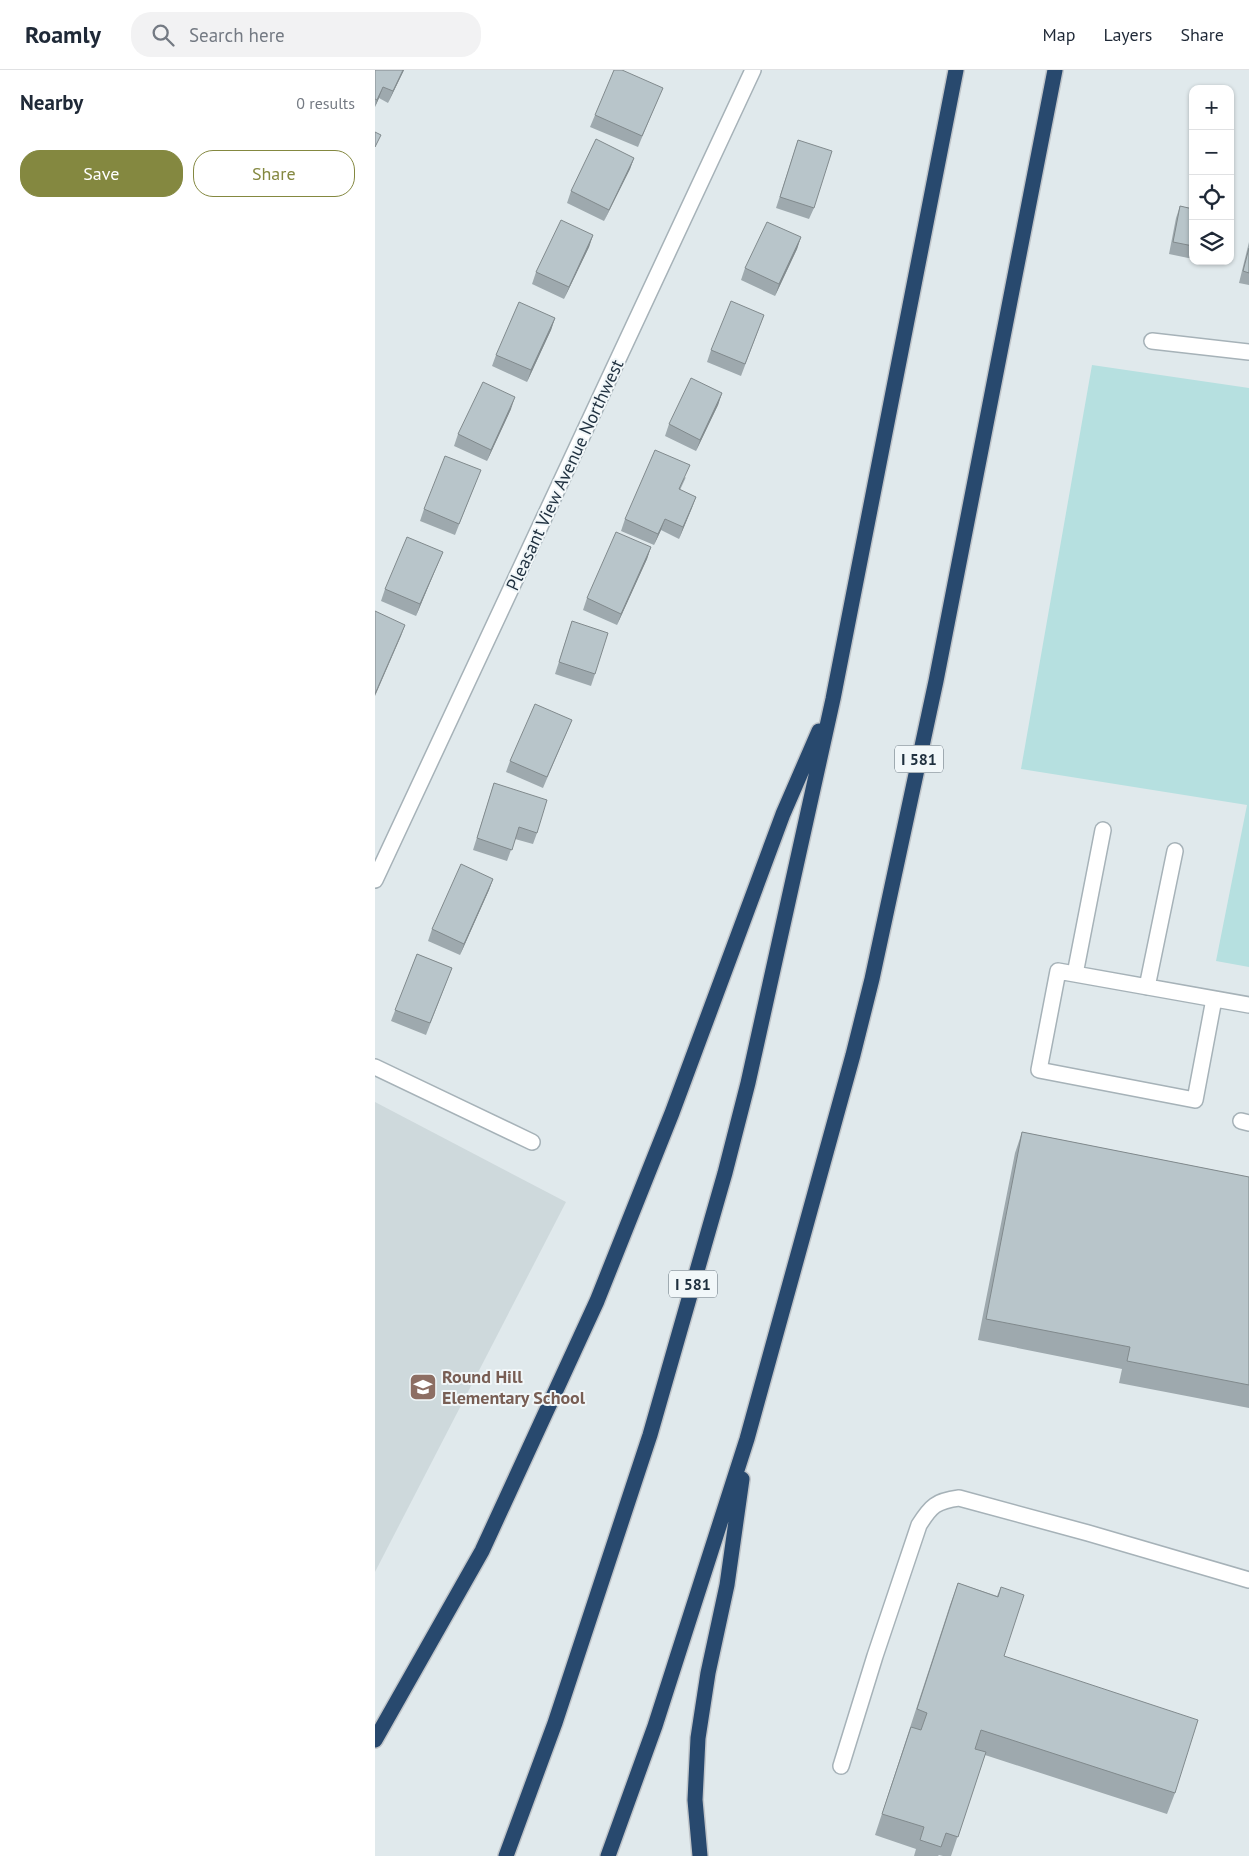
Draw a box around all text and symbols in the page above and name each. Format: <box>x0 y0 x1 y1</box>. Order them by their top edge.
search box <box>131 12 481 57</box>
text: Roamly <box>25 19 101 50</box>
icon: search <box>149 21 177 49</box>
text: Search here <box>189 23 285 47</box>
text: Map <box>1043 23 1075 46</box>
text: Layers <box>1103 23 1152 46</box>
text: Share <box>1180 23 1224 46</box>
map controls <box>1189 85 1234 265</box>
button: + <box>1189 85 1234 130</box>
text: Nearby <box>20 89 83 116</box>
text: 0 results <box>296 93 355 113</box>
button: − <box>1189 130 1234 175</box>
button: Save <box>20 150 183 197</box>
button: Share <box>193 150 355 197</box>
button: locate <box>1189 175 1234 220</box>
button: layers <box>1189 220 1234 265</box>
street label: Pleasant View Avenue Northwest <box>501 356 628 594</box>
road number: I 581 <box>895 746 943 772</box>
road number: I 581 <box>669 1270 717 1298</box>
place label: Round Hill Elementary School <box>442 1365 586 1409</box>
school or university icon: Round Hill Elementary School <box>408 1372 438 1402</box>

